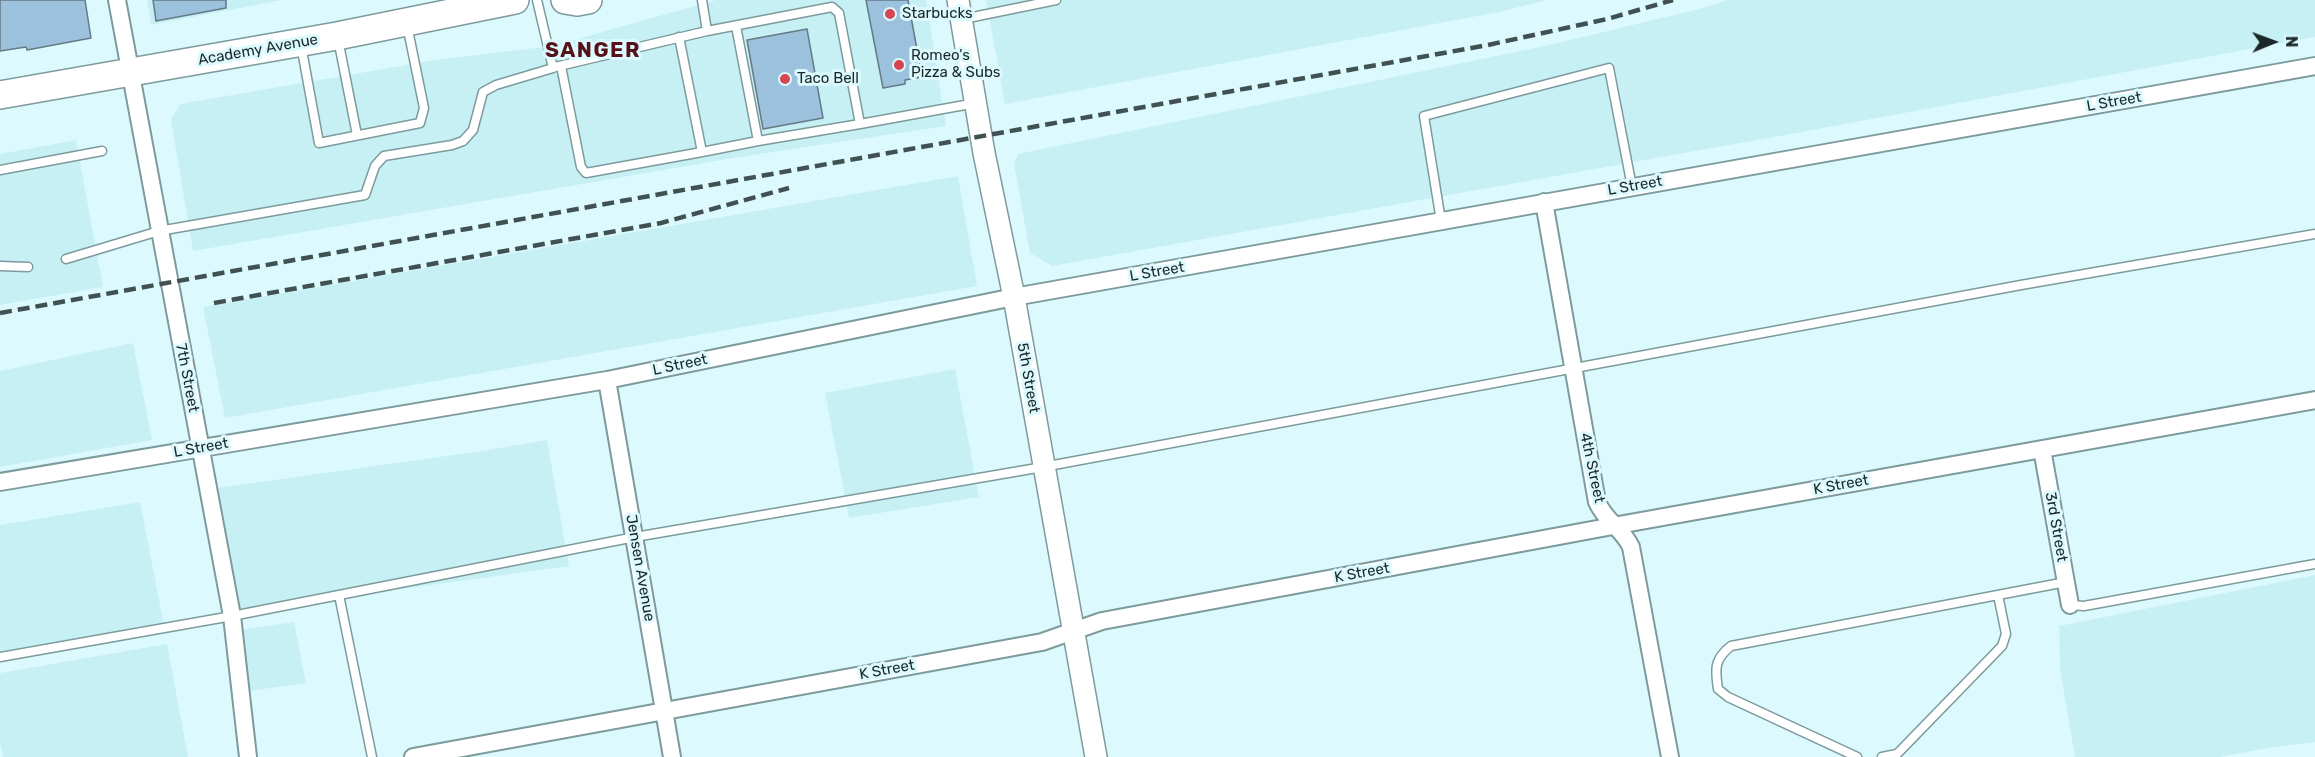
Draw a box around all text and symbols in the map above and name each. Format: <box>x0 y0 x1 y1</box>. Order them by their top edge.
place label: Starbucks <box>902 5 973 23</box>
marker: Starbucks <box>883 7 897 21</box>
north arrow <box>2243 12 2303 72</box>
street label: Academy Avenue <box>197 31 319 69</box>
text: N <box>2282 36 2301 48</box>
district label: SANGER <box>545 38 641 64</box>
place label: Romeo's Pizza & Subs <box>911 47 1001 82</box>
marker: Romeo's Pizza & Subs <box>892 58 906 72</box>
place label: Taco Bell <box>797 70 859 88</box>
marker: Taco Bell <box>778 72 792 86</box>
street label: L Street <box>2085 88 2143 116</box>
street label: L Street <box>1606 172 1664 200</box>
street label: L Street <box>1128 258 1186 286</box>
street label: 7th Street <box>172 342 202 414</box>
street label: 5th Street <box>1013 342 1043 414</box>
street label: L Street <box>651 350 709 380</box>
street label: 4th Street <box>1576 431 1608 505</box>
street label: L Street <box>172 434 230 462</box>
street label: K Street <box>1812 471 1870 499</box>
street label: 3rd Street <box>2041 491 2071 563</box>
street label: Jensen Avenue <box>622 513 658 623</box>
street label: K Street <box>1333 559 1391 587</box>
street label: K Street <box>858 656 916 684</box>

